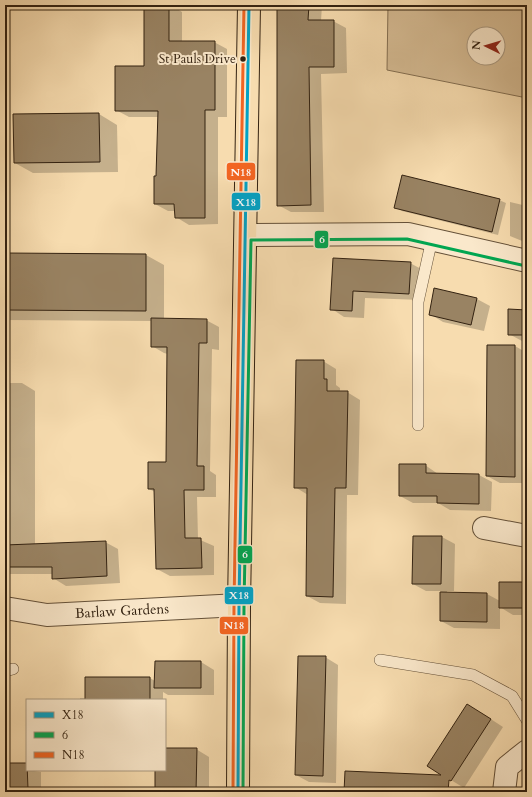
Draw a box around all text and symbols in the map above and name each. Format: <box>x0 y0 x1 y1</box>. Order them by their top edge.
north arrow <box>466 26 506 66</box>
text: N <box>469 39 484 51</box>
place label: St Pauls Drive <box>159 50 236 68</box>
marker: St Pauls Drive <box>238 54 248 64</box>
line badge: N18 <box>226 162 256 181</box>
text: N18 <box>231 165 251 180</box>
line badge: X18 <box>231 192 261 211</box>
text: X18 <box>236 195 256 210</box>
line badge: 6 <box>314 230 329 249</box>
text: 6 <box>319 232 325 247</box>
line badge: 6 <box>237 545 253 564</box>
text: 6 <box>242 547 248 562</box>
line badge: X18 <box>224 586 254 605</box>
text: X18 <box>229 588 249 603</box>
street label: Barlaw Gardens <box>75 599 170 623</box>
line badge: N18 <box>219 616 249 635</box>
text: N18 <box>224 618 244 633</box>
legend <box>26 699 166 771</box>
text: X18 <box>62 707 84 723</box>
text: 6 <box>62 727 68 743</box>
text: N18 <box>62 747 85 763</box>

